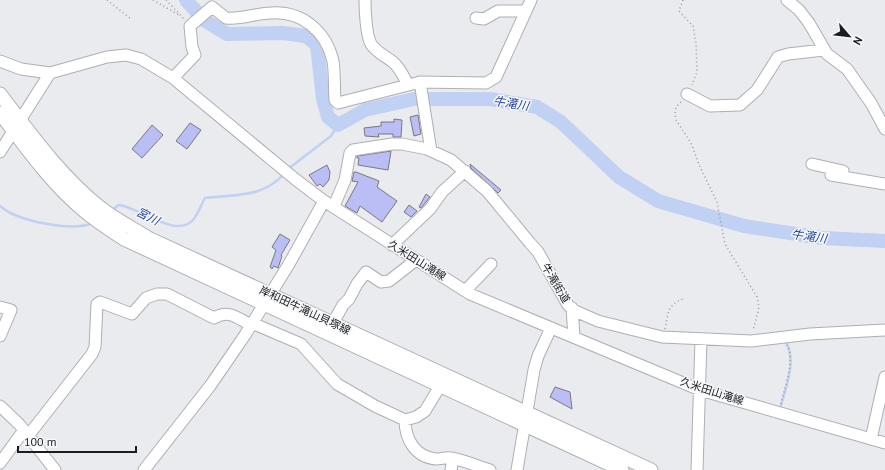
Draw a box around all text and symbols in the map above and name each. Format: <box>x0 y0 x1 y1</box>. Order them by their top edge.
north arrow <box>829 16 869 56</box>
text: N <box>850 34 866 47</box>
water label: 牛滝川 <box>492 93 532 114</box>
water label: 宮川 <box>134 204 164 229</box>
water label: 牛滝川 <box>790 226 830 246</box>
street label: 久米田山滝線 <box>385 237 449 283</box>
street label: 牛滝街道 <box>539 261 573 305</box>
street label: 岸和田牛滝山貝塚線 <box>257 283 353 337</box>
street label: 久米田山滝線 <box>678 374 746 408</box>
scale bar <box>18 428 136 454</box>
text: 100 m <box>24 434 57 449</box>

